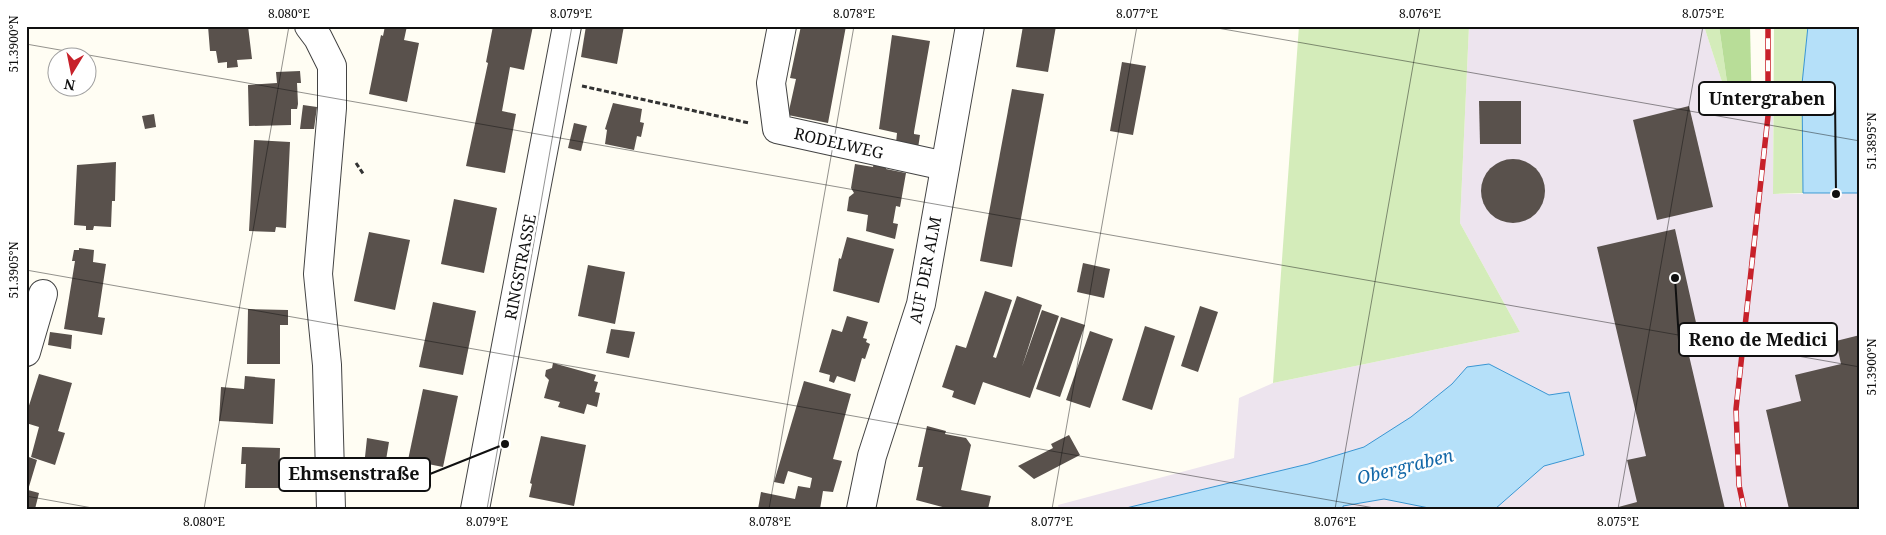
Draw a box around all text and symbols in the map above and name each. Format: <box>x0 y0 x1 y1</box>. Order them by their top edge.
text: 8.080°E <box>268 5 310 22</box>
text: 8.079°E <box>550 5 592 22</box>
text: 8.078°E <box>833 5 875 22</box>
text: 8.077°E <box>1116 5 1158 22</box>
text: 8.076°E <box>1399 5 1441 22</box>
text: 8.075°E <box>1682 5 1724 22</box>
text: 51.3900°N <box>5 15 22 73</box>
north arrow <box>48 48 98 98</box>
text: N <box>63 75 77 96</box>
callout: Untergraben <box>1699 82 1835 115</box>
text: Untergraben <box>1709 86 1825 110</box>
text: 51.3895°N <box>1863 112 1880 170</box>
street label: RODELWEG <box>792 122 886 164</box>
street label: RINGSTRASSE <box>499 212 541 322</box>
street label: AUF DER ALM <box>904 215 946 325</box>
text: 51.3905°N <box>5 241 22 299</box>
callout: Reno de Medici <box>1679 323 1837 356</box>
text: Reno de Medici <box>1689 327 1828 351</box>
text: 51.3900°N <box>1863 338 1880 396</box>
water label: Obergraben <box>1354 442 1456 490</box>
callout: Ehmsenstraße <box>279 458 430 491</box>
text: Ehmsenstraße <box>288 461 420 485</box>
text: 8.080°E <box>183 513 225 530</box>
text: 8.079°E <box>466 513 508 530</box>
text: 8.078°E <box>749 513 791 530</box>
text: 8.077°E <box>1031 513 1073 530</box>
text: 8.076°E <box>1314 513 1356 530</box>
text: 8.075°E <box>1597 513 1639 530</box>

